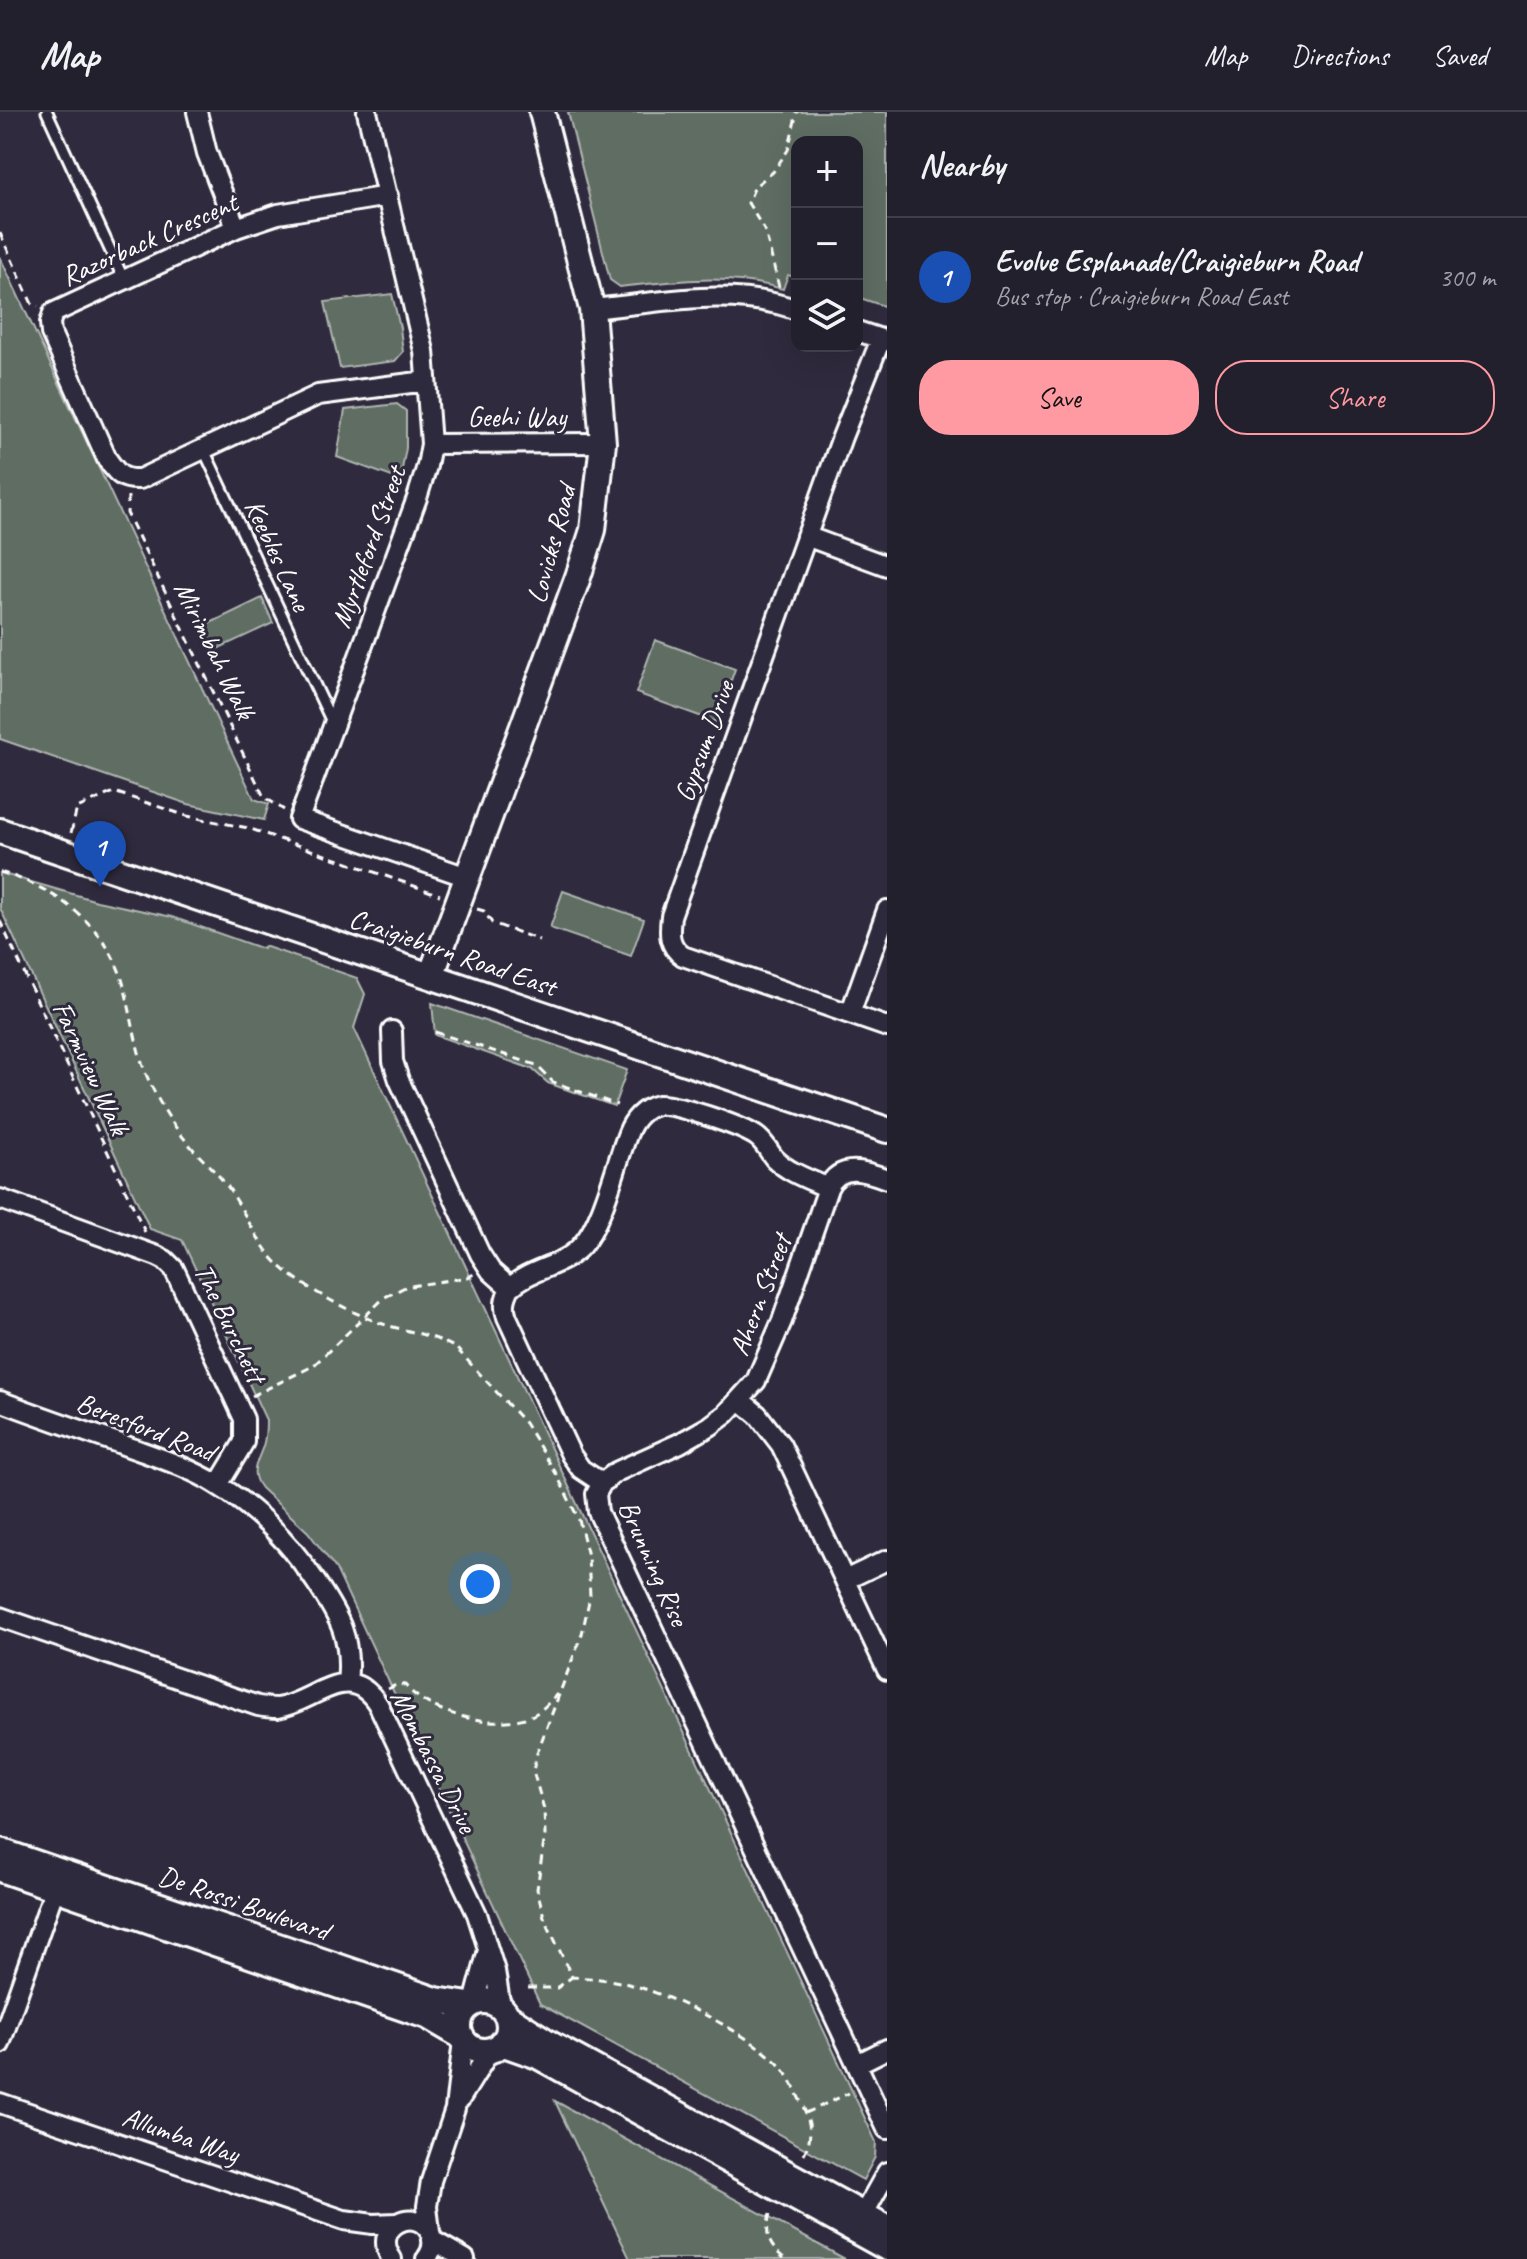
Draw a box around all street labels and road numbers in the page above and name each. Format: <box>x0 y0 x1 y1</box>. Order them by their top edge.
street label: Razorback Crescent <box>55 183 245 293</box>
street label: Geehi Way <box>468 399 569 434</box>
street label: Myrtleford Street <box>323 459 414 632</box>
street label: Lovicks Road <box>518 477 585 607</box>
street label: Keebles Lane <box>237 494 320 618</box>
street label: Mirimbah Walk <box>167 575 264 726</box>
street label: Gypsum Drive <box>666 674 743 806</box>
street label: Craigieburn Road East <box>345 900 564 1005</box>
street label: Farmview Walk <box>45 996 138 1142</box>
street label: Ahern Street <box>721 1226 800 1360</box>
street label: The Burchett <box>186 1258 275 1392</box>
street label: Beresford Road <box>72 1385 224 1471</box>
street label: Brunning Rise <box>611 1495 698 1633</box>
street label: Mombassa Drive <box>383 1683 486 1840</box>
street label: De Rossi Boulevard <box>154 1857 338 1950</box>
street label: Allumba Way <box>118 2099 246 2172</box>

